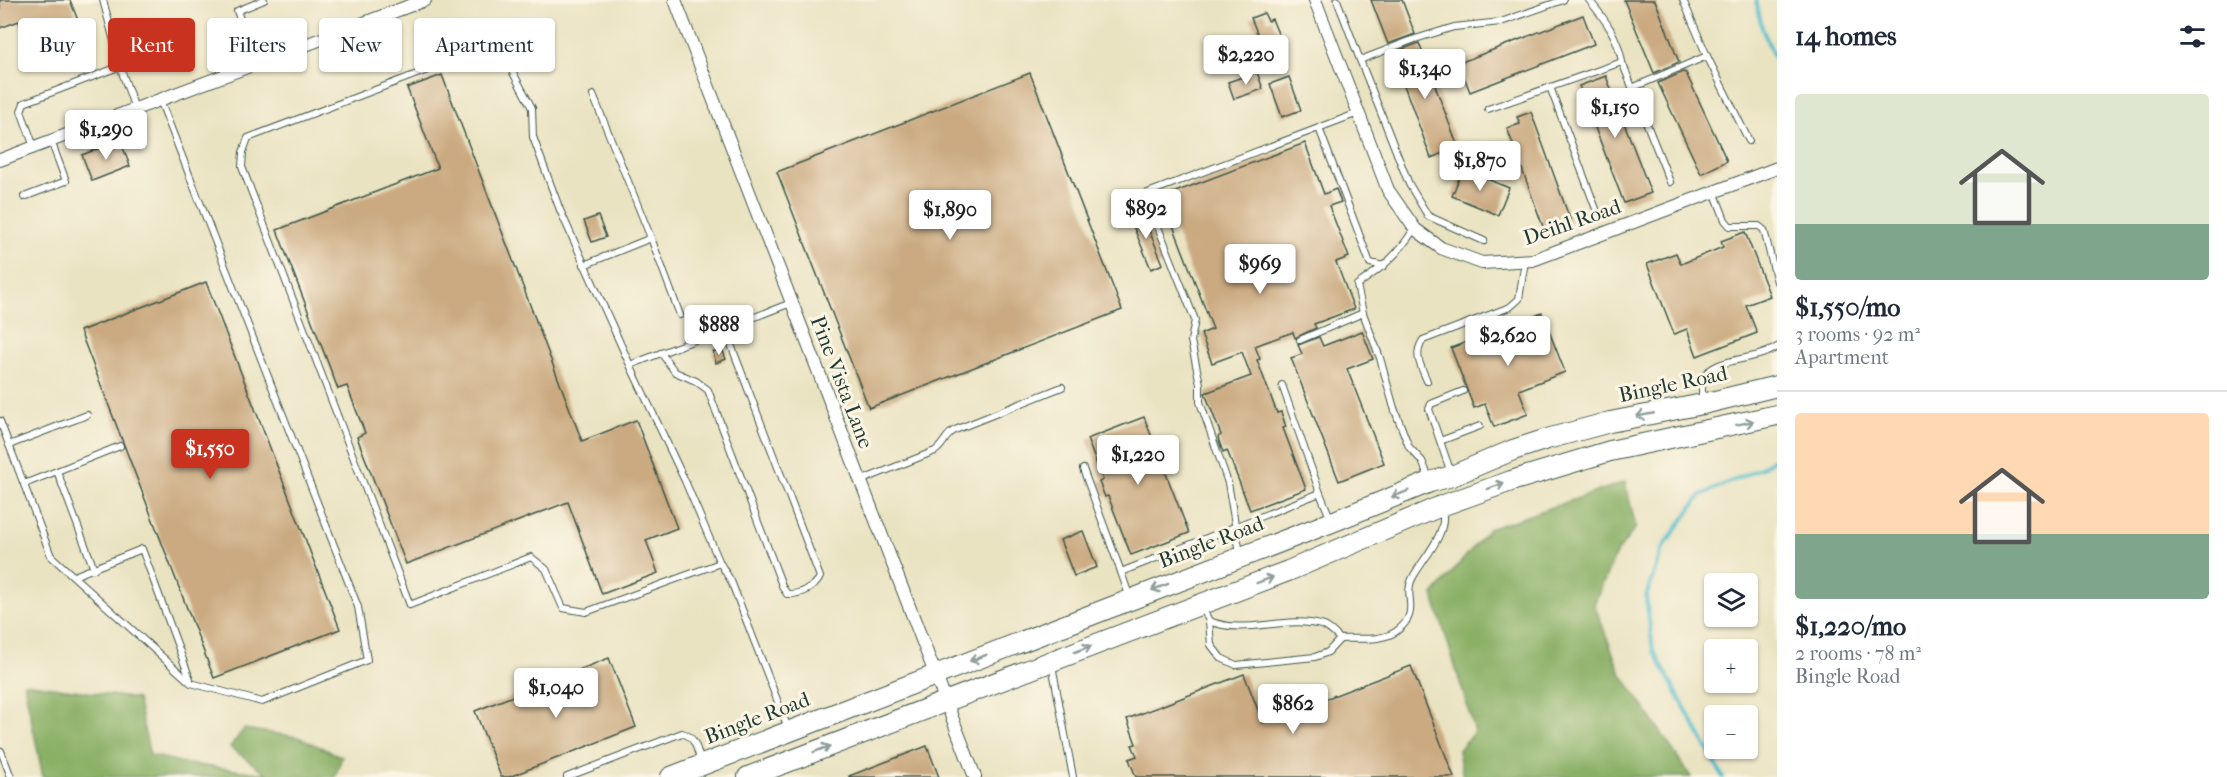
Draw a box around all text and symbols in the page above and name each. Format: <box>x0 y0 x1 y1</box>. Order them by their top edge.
chip: Buy <box>18 18 96 72</box>
chip: Rent <box>108 18 195 72</box>
chip: Filters <box>207 18 307 72</box>
chip: New <box>319 18 402 72</box>
chip: Apartment <box>414 18 555 72</box>
icon: filters <box>2176 20 2209 53</box>
text: 14 homes <box>1795 21 1897 52</box>
pin: $2,220 <box>1197 35 1295 86</box>
text: $2,220 <box>1217 43 1275 66</box>
pin: $1,340 <box>1376 49 1474 100</box>
text: $1,340 <box>1398 57 1452 80</box>
pin: $1,150 <box>1566 88 1664 139</box>
text: $1,150 <box>1591 96 1639 119</box>
pin: $1,290 <box>57 110 155 161</box>
text: $1,290 <box>79 118 133 141</box>
icon: home <box>1948 133 2056 241</box>
pin: $1,870 <box>1431 141 1529 192</box>
text: $1,870 <box>1454 149 1506 172</box>
pin: $892 <box>1110 189 1182 240</box>
pin: $1,890 <box>901 190 999 241</box>
street label: Deihl Road <box>1520 194 1624 250</box>
text: $892 <box>1125 197 1167 220</box>
text: $1,890 <box>923 198 977 221</box>
pin: $969 <box>1224 244 1296 295</box>
text: $969 <box>1239 252 1281 275</box>
text: $1,550/mo <box>1795 292 1901 323</box>
pin: $888 <box>683 305 755 356</box>
street label: Pine Vista Lane <box>806 312 878 452</box>
text: $888 <box>698 313 740 336</box>
pin: $2,620 <box>1459 316 1557 367</box>
text: 3 rooms · 92 m² <box>1795 323 1920 346</box>
text: $2,620 <box>1479 324 1537 347</box>
text: Apartment <box>1795 346 1889 369</box>
street label: Bingle Road <box>1616 361 1730 407</box>
one-way arrow <box>1636 410 1655 421</box>
one-way arrow <box>1735 417 1755 428</box>
pin: $1,550 <box>161 429 259 480</box>
pin: $1,220 <box>1089 435 1187 486</box>
text: $1,550 <box>185 437 235 460</box>
text: $1,220 <box>1111 443 1165 466</box>
icon: home <box>1948 452 2056 560</box>
one-way arrow <box>1486 480 1505 491</box>
one-way arrow <box>1392 489 1410 500</box>
street label: Bingle Road <box>1155 511 1267 573</box>
one-way arrow <box>1255 573 1274 584</box>
map controls <box>1704 573 1758 759</box>
button: layers <box>1704 573 1758 627</box>
one-way arrow <box>1151 582 1170 593</box>
text: $1,220/mo <box>1795 611 1906 642</box>
button: + <box>1704 639 1758 693</box>
text: 2 rooms · 78 m² <box>1795 642 1921 665</box>
one-way arrow <box>1073 643 1092 654</box>
one-way arrow <box>969 653 988 664</box>
text: Bingle Road <box>1795 665 1900 688</box>
pin: $1,040 <box>507 668 605 719</box>
text: $1,040 <box>528 676 584 699</box>
pin: $862 <box>1257 684 1329 735</box>
street label: Bingle Road <box>701 687 813 749</box>
text: $862 <box>1272 692 1314 715</box>
button: − <box>1704 705 1758 759</box>
one-way arrow <box>812 743 831 754</box>

